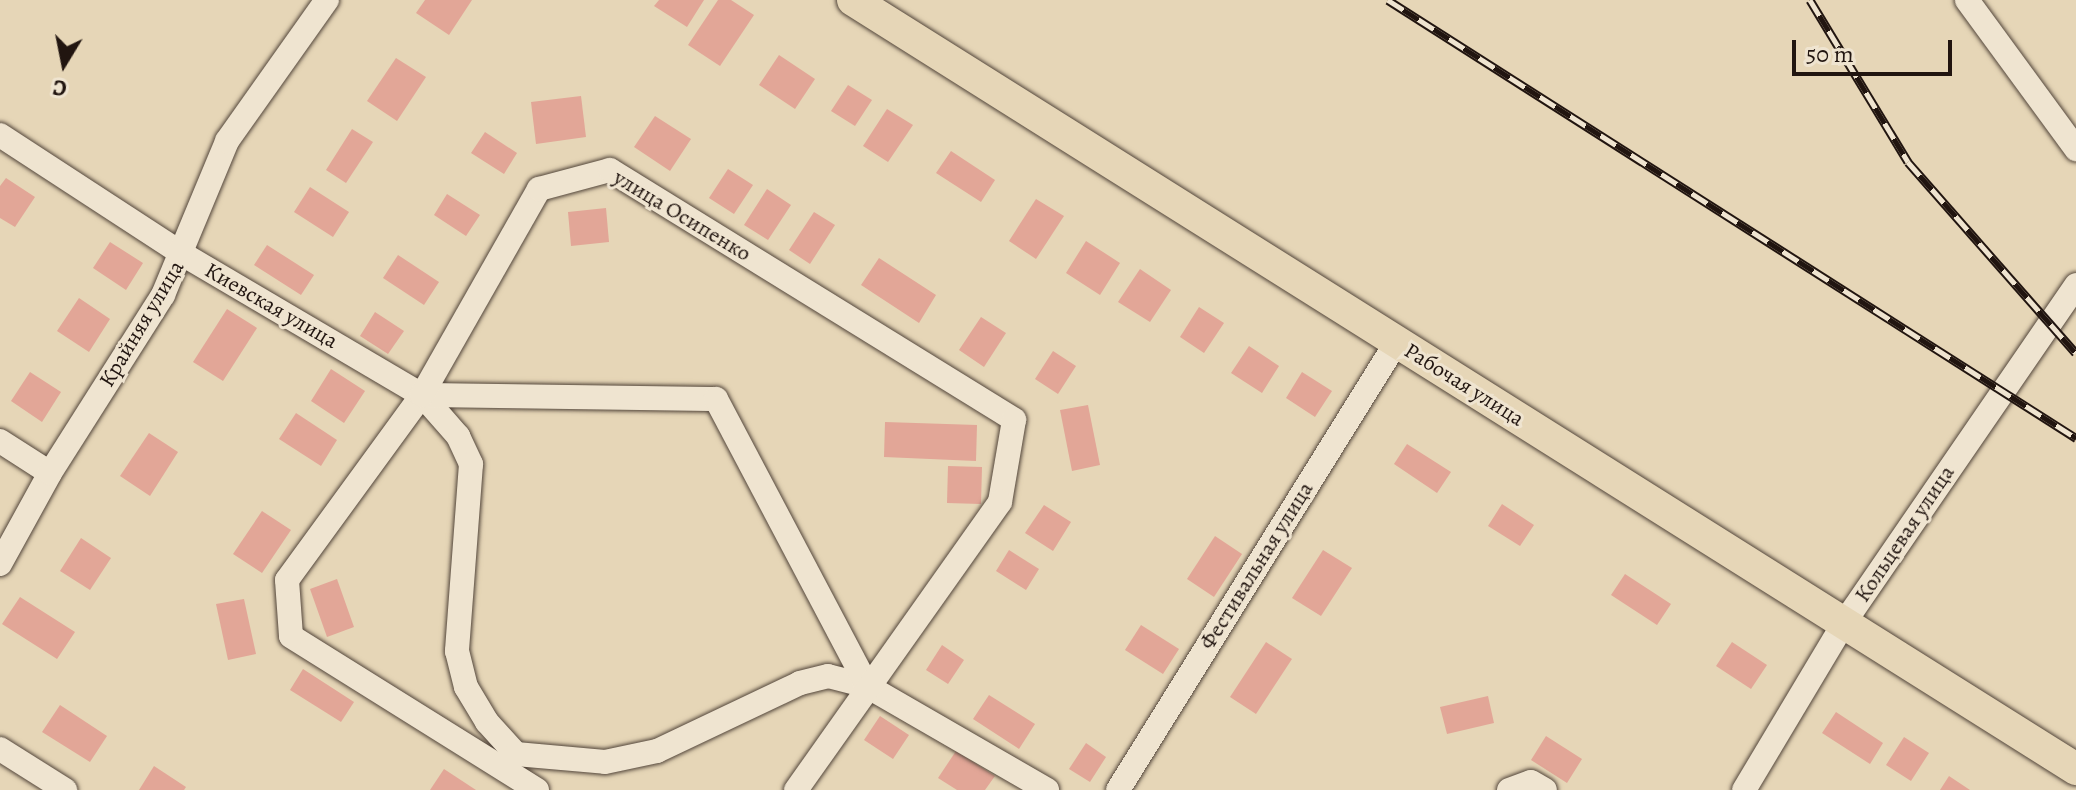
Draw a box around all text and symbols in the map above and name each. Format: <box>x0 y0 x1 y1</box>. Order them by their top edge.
north arrow <box>24 24 104 104</box>
scale bar <box>1796 24 1956 74</box>
text: 50 m <box>1806 38 1854 70</box>
text: С <box>51 72 69 104</box>
street label: улица Осипенко <box>609 165 755 267</box>
street label: Крайняя улица <box>94 256 190 392</box>
street label: Киевская улица <box>200 257 342 355</box>
street label: Рабочая улица <box>1399 338 1529 432</box>
street label: Кольцевая улица <box>1850 461 1960 607</box>
street label: Фестивальная улица <box>1195 477 1319 655</box>

